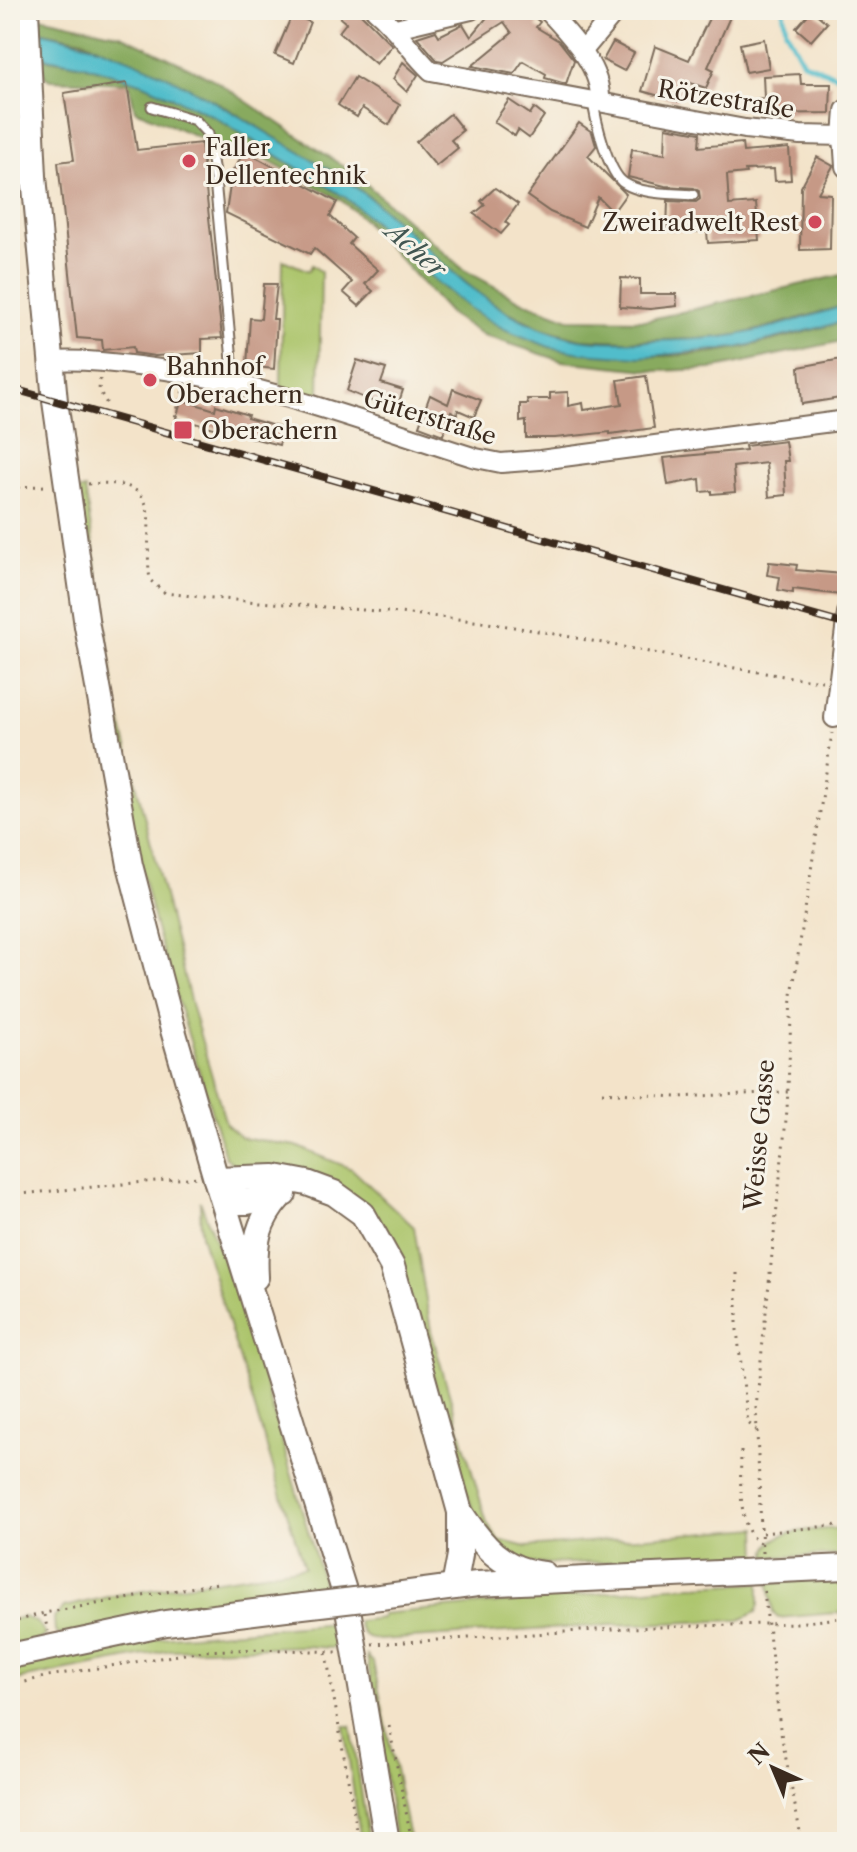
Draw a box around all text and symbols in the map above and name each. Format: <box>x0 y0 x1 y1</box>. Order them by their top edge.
street label: Rötzestraße <box>656 74 796 124</box>
place label: Faller Dellentechnik <box>205 133 367 190</box>
marker: Faller Dellentechnik <box>180 152 198 170</box>
place label: Zweiradwelt Rest <box>602 208 800 237</box>
water label: Acher <box>376 212 454 286</box>
marker: Zweiradwelt Rest <box>806 213 824 231</box>
place label: Bahnhof Oberachern <box>166 352 303 409</box>
marker: Bahnhof Oberachern <box>141 371 159 389</box>
street label: Güterstraße <box>360 383 500 451</box>
place label: Oberachern <box>201 416 338 445</box>
marker: Oberachern <box>172 419 194 441</box>
street label: Weisse Gasse <box>738 1058 780 1213</box>
north arrow <box>733 1728 813 1808</box>
text: N <box>743 1738 776 1770</box>

